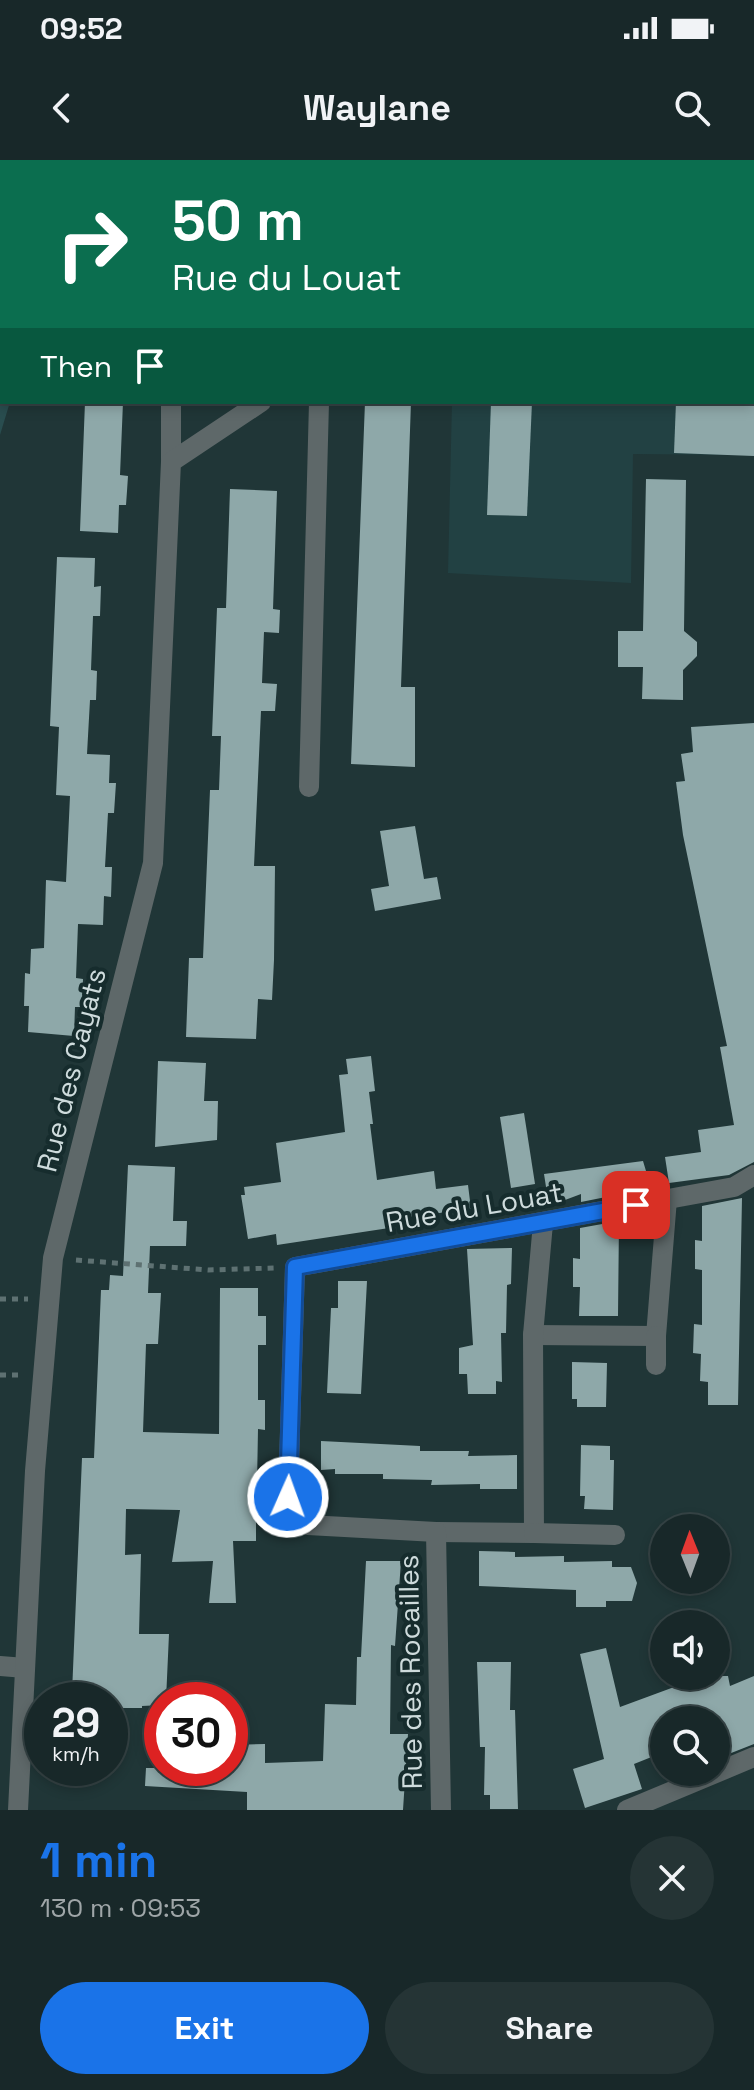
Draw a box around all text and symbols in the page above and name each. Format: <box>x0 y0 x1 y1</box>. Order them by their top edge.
text: 09:52 <box>40 9 123 48</box>
text: Waylane <box>303 85 451 131</box>
icon: back <box>40 86 84 130</box>
icon: search <box>670 86 714 130</box>
text: 50 m <box>172 185 304 256</box>
icon: right <box>40 192 144 296</box>
text: Rue du Louat <box>172 255 402 301</box>
icon: arrive <box>128 344 172 388</box>
text: Then <box>40 347 112 386</box>
street label: Rue des Cayats <box>28 964 114 1176</box>
pin <box>602 1171 670 1239</box>
street label: Rue du Louat <box>383 1174 565 1240</box>
icon: arrive <box>614 1183 658 1227</box>
position arrow <box>246 1455 330 1539</box>
north arrow <box>650 1514 730 1594</box>
map controls <box>650 1514 730 1786</box>
street label: Rue des Rocailles <box>390 1554 430 1790</box>
button: sound <box>650 1610 730 1690</box>
speed limit sign: 30 <box>144 1682 248 1786</box>
text: 29 <box>52 1698 100 1749</box>
button: search <box>650 1706 730 1786</box>
text: km/h <box>52 1741 100 1767</box>
text: 1 min <box>40 1830 157 1891</box>
button: close <box>630 1836 714 1920</box>
text: 130 m · 09:53 <box>40 1891 201 1925</box>
button: Exit <box>40 1982 369 2074</box>
button: Share <box>385 1982 714 2074</box>

